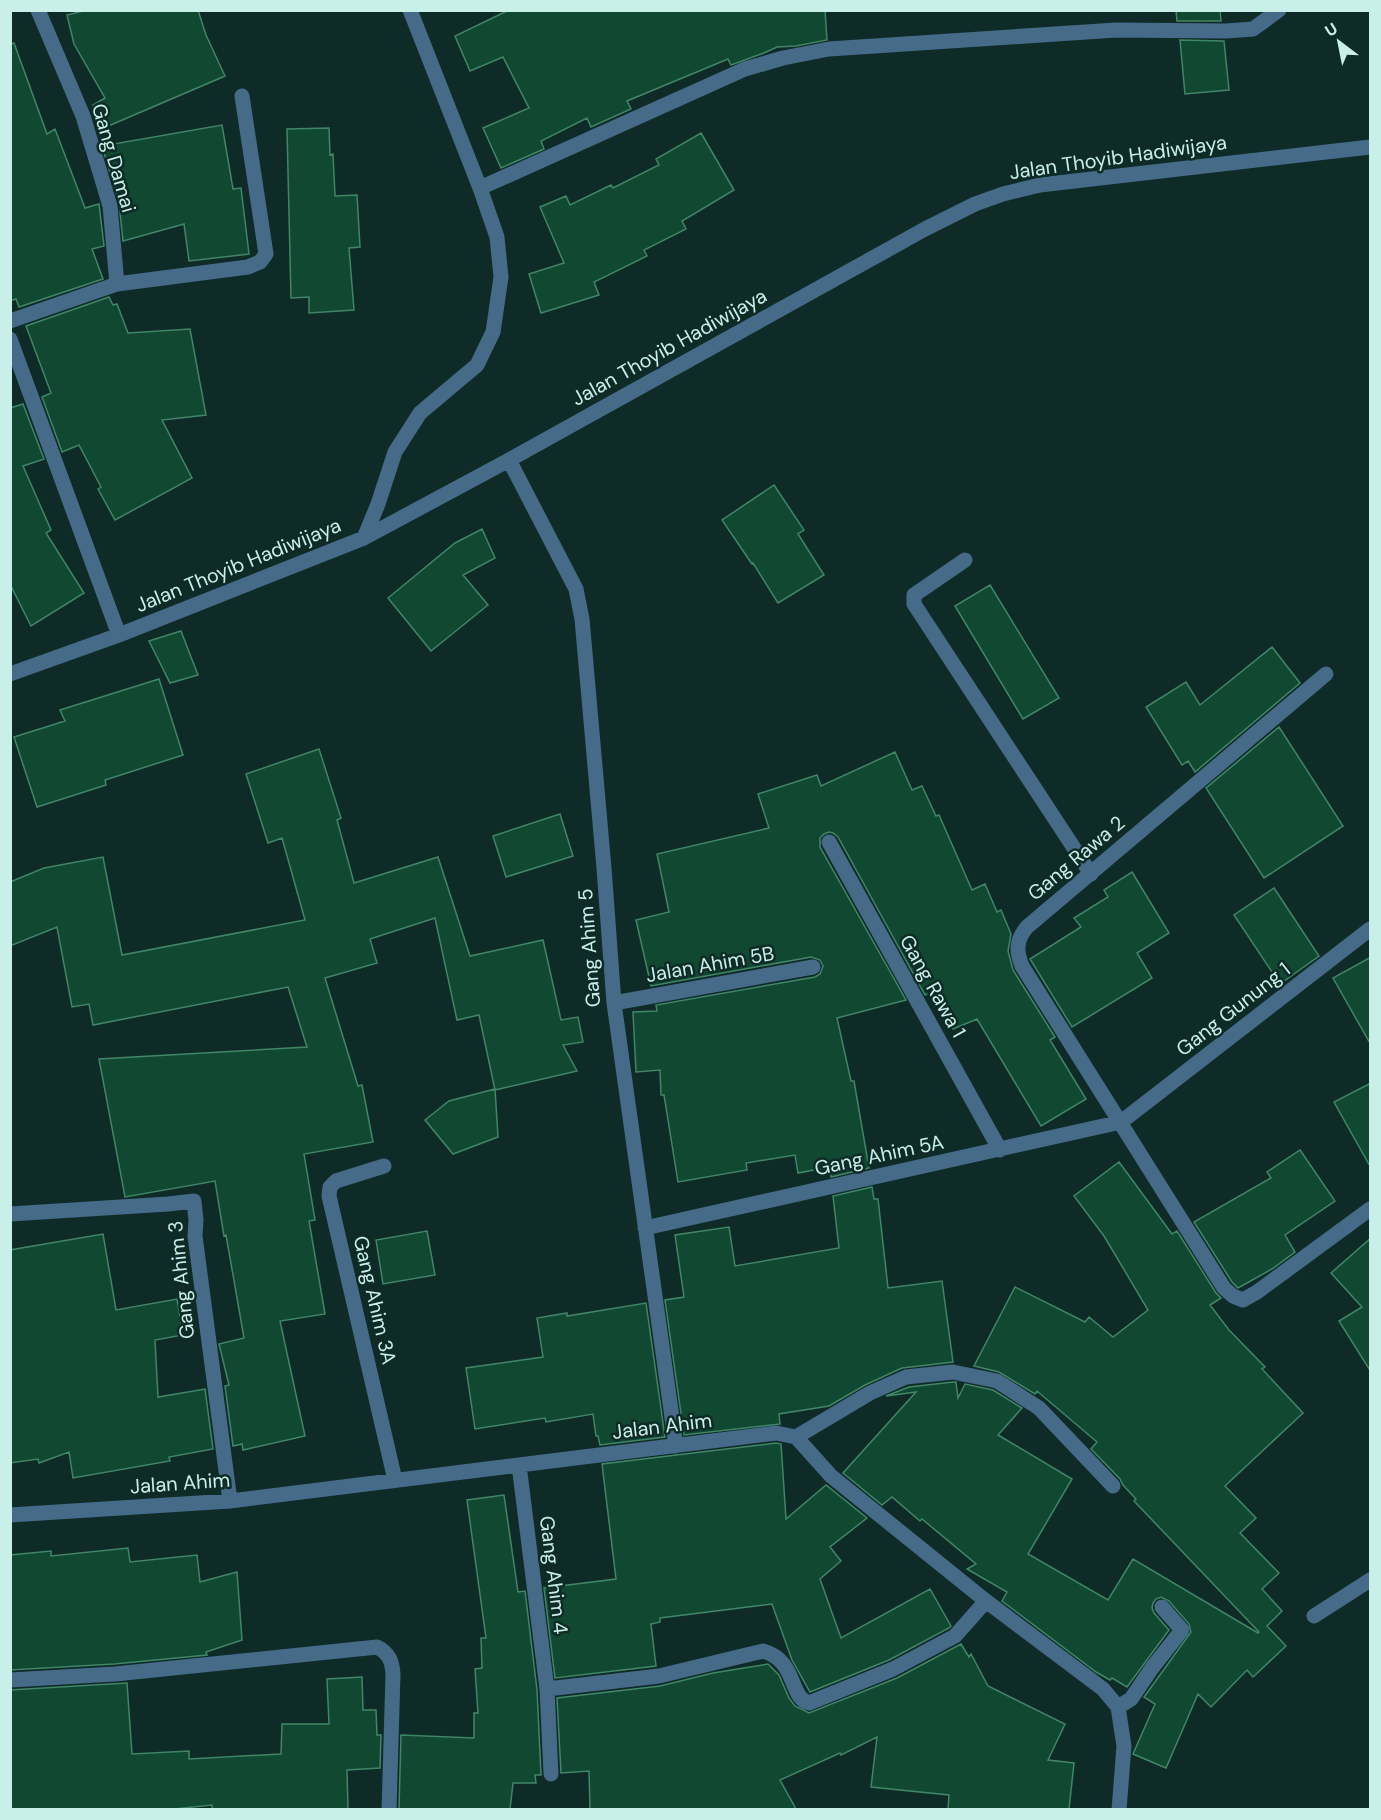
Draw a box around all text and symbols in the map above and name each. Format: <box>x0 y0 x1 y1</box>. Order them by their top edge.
north arrow <box>1309 12 1369 72</box>
text: U <box>1321 18 1342 42</box>
street label: Gang Damai <box>86 101 142 215</box>
street label: Jalan Thoyib Hadiwijaya <box>1008 129 1228 185</box>
street label: Jalan Thoyib Hadiwijaya <box>567 282 771 412</box>
street label: Jalan Thoyib Hadiwijaya <box>131 512 345 618</box>
street label: Gang Rawa 2 <box>1022 810 1130 906</box>
street label: Gang Ahim 5 <box>572 888 606 1008</box>
street label: Gang Rawa 1 <box>894 930 972 1042</box>
street label: Jalan Ahim 5B <box>644 940 776 988</box>
street label: Gang Gunung 1 <box>1171 956 1295 1062</box>
street label: Gang Ahim 5A <box>812 1129 946 1181</box>
street label: Gang Ahim 3 <box>162 1220 200 1340</box>
street label: Gang Ahim 3A <box>348 1233 402 1367</box>
street label: Jalan Ahim <box>611 1407 713 1445</box>
street label: Jalan Ahim <box>129 1467 231 1499</box>
street label: Gang Ahim 4 <box>534 1514 574 1636</box>

